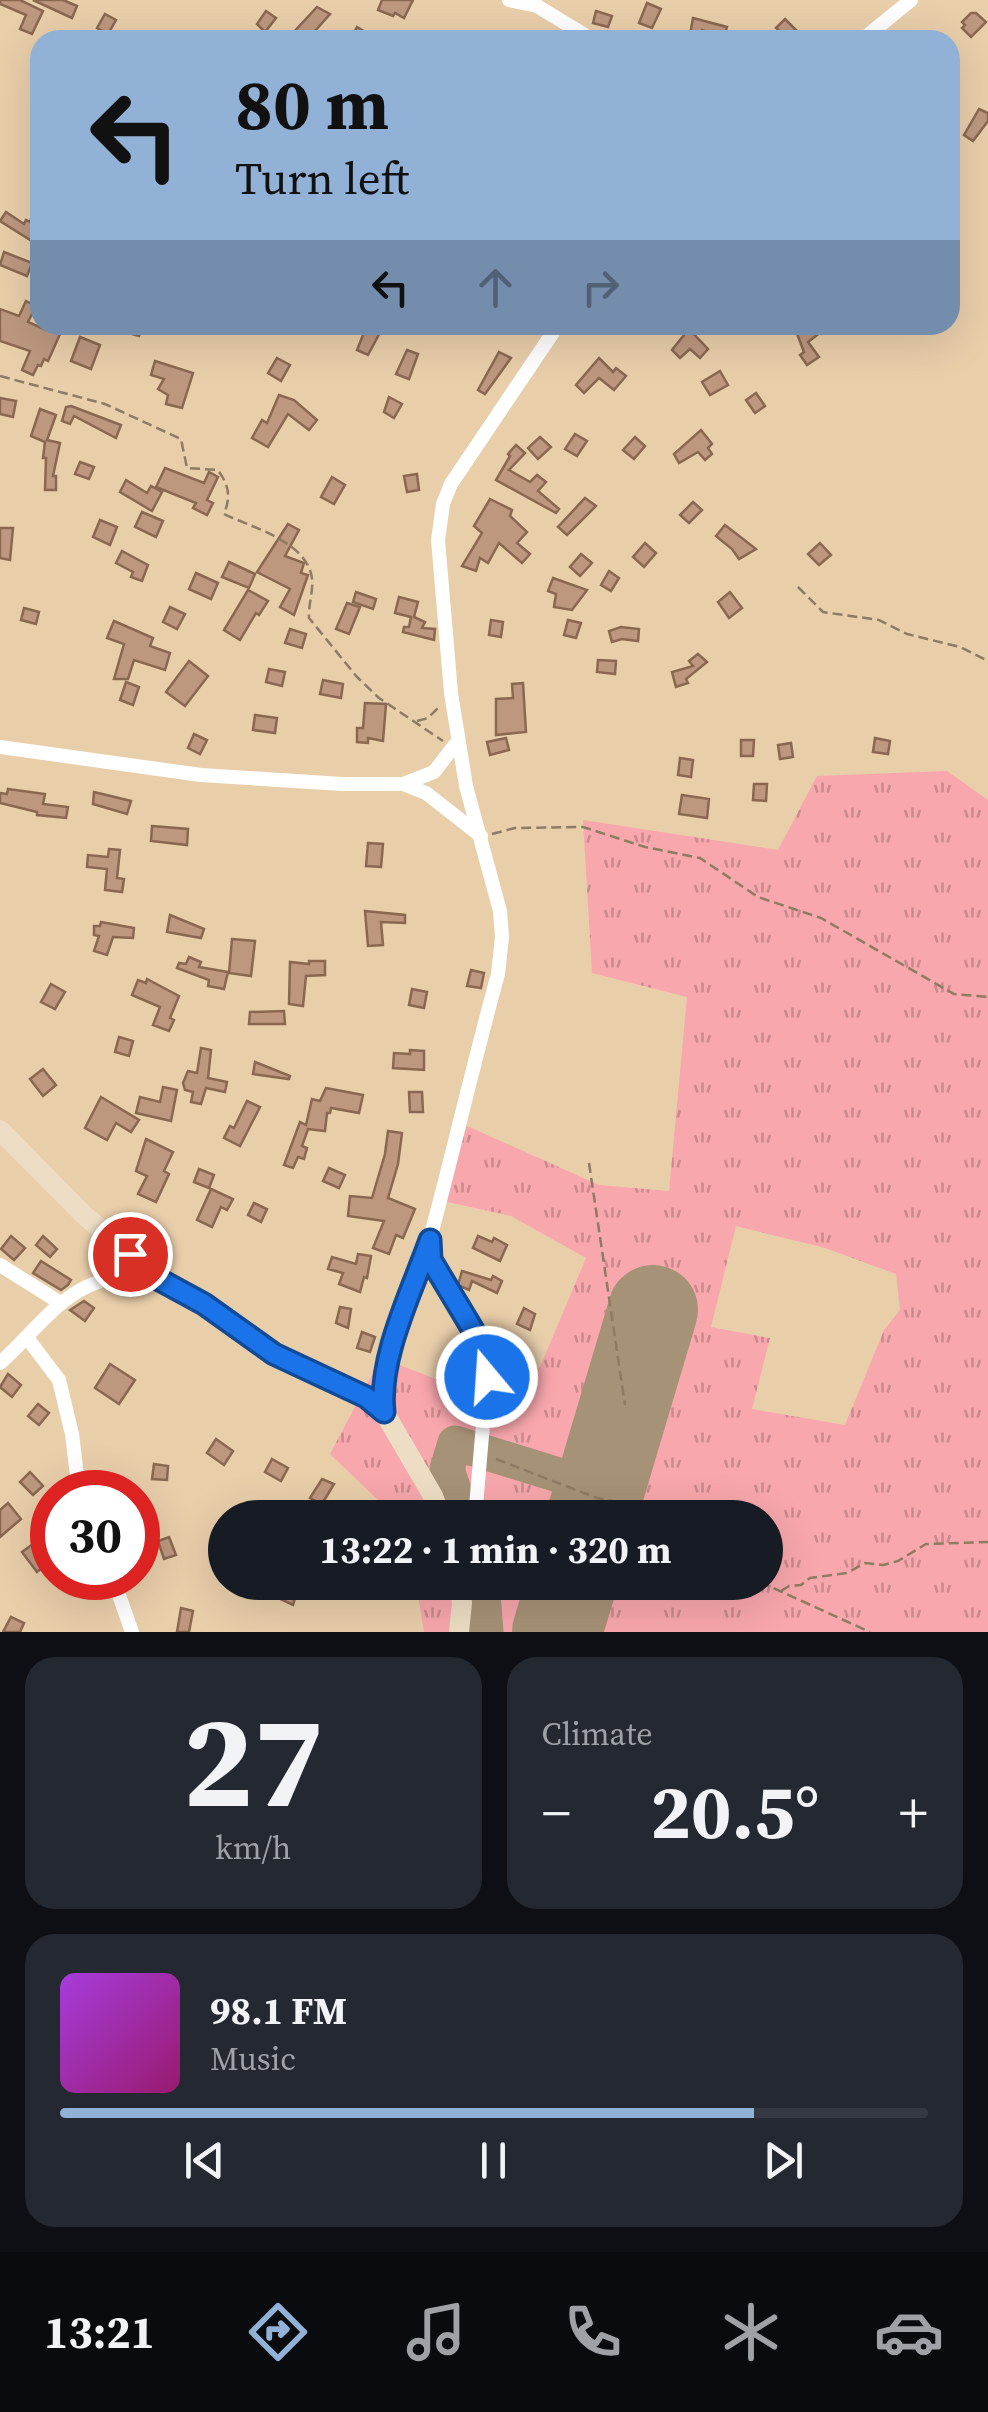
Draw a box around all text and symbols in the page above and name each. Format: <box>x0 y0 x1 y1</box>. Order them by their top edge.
text: 80 m <box>235 56 389 152</box>
icon: left <box>70 70 200 200</box>
text: Turn left <box>235 147 409 209</box>
icon: left <box>363 260 418 315</box>
icon: ahead <box>468 260 523 315</box>
icon: right <box>573 260 628 315</box>
pin <box>88 1212 173 1297</box>
icon: arrive <box>103 1227 158 1282</box>
position arrow <box>435 1325 539 1429</box>
speed limit sign: 30 <box>30 1470 160 1600</box>
text: 13:22 · 1 min · 320 m <box>319 1524 672 1576</box>
text: 27 <box>183 1671 324 1850</box>
text: Climate <box>542 1712 653 1756</box>
text: 20.5° <box>650 1760 819 1863</box>
text: − <box>542 1775 571 1850</box>
text: + <box>899 1775 928 1850</box>
text: km/h <box>215 1826 291 1870</box>
text: 98.1 FM <box>210 1985 347 2037</box>
text: Music <box>210 2037 296 2081</box>
icon: previous <box>177 2133 232 2188</box>
icon: pause <box>466 2133 521 2188</box>
icon: next <box>756 2133 811 2188</box>
icon: directions <box>243 2297 313 2367</box>
icon: music <box>401 2297 471 2367</box>
icon: phone <box>558 2297 628 2367</box>
icon: climate <box>716 2297 786 2367</box>
icon: car <box>874 2297 944 2367</box>
text: 13:21 <box>44 2301 155 2363</box>

